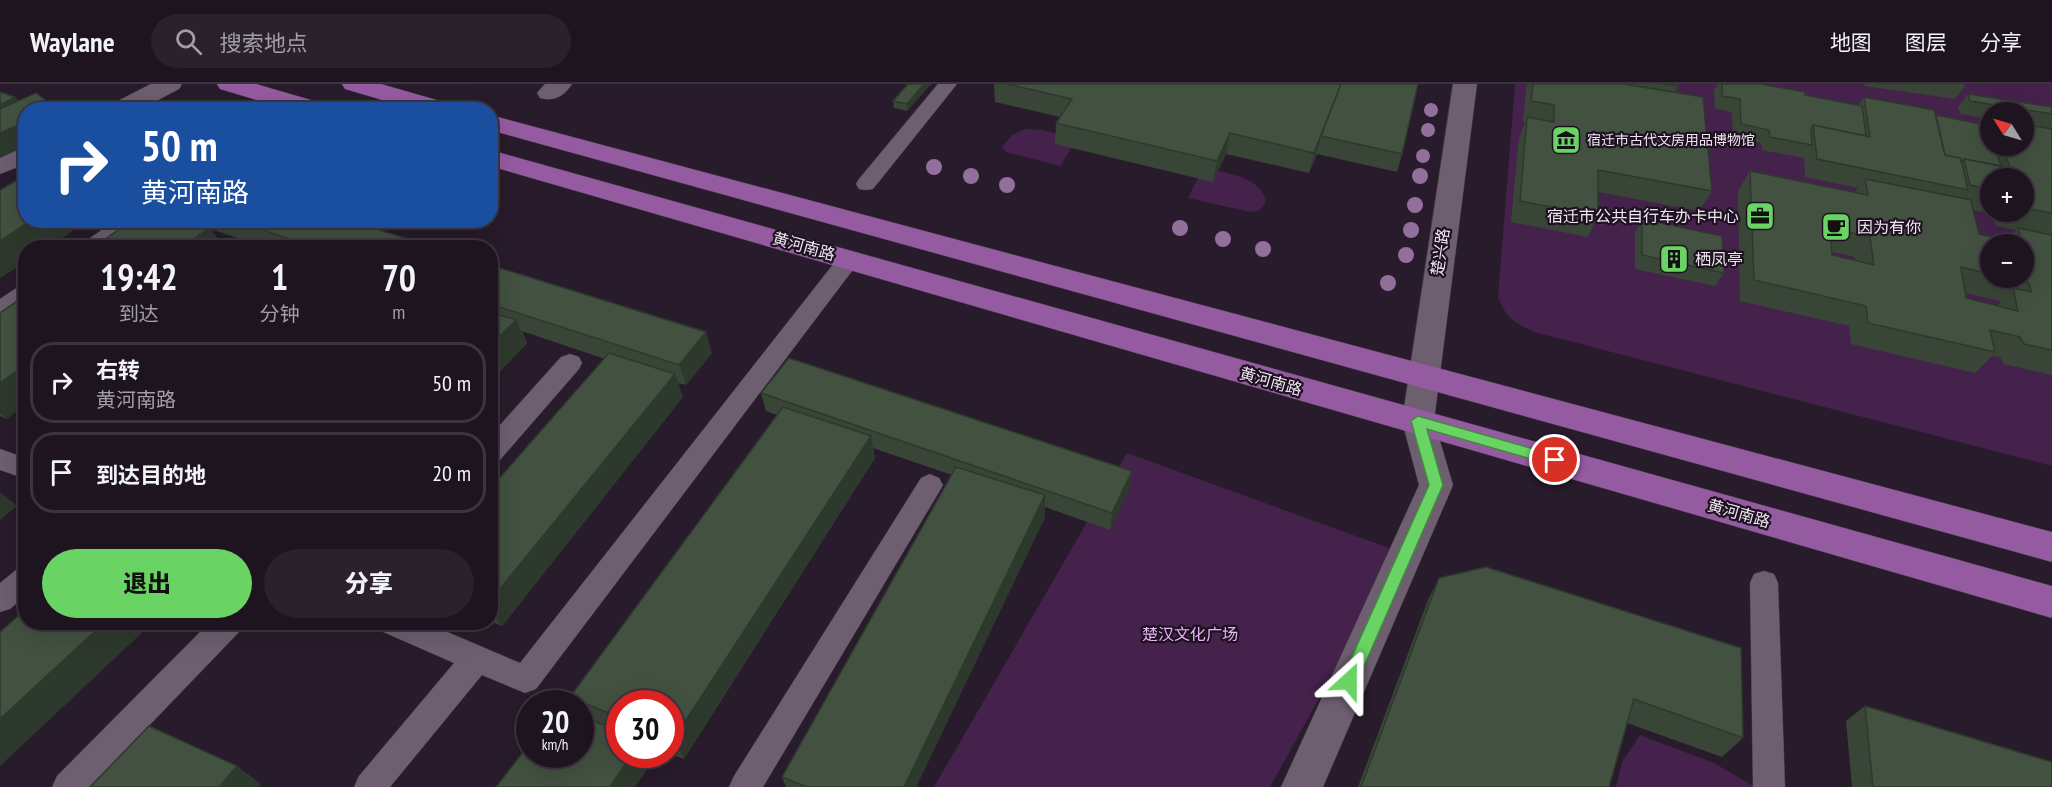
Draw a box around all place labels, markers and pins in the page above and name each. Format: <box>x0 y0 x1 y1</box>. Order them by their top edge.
museum icon: 宿迁市古代文房用品博物馆 <box>1550 124 1582 156</box>
place label: 宿迁市古代文房用品博物馆 <box>1587 131 1755 149</box>
office icon: 宿迁市公共自行车办卡中心 <box>1744 200 1776 232</box>
place label: 宿迁市公共自行车办卡中心 <box>1547 206 1739 226</box>
cafe icon: 因为有你 <box>1820 211 1852 243</box>
place label: 因为有你 <box>1857 217 1921 237</box>
building icon: 栖凤亭 <box>1658 243 1690 275</box>
place label: 栖凤亭 <box>1695 249 1743 269</box>
pin <box>1529 434 1580 485</box>

